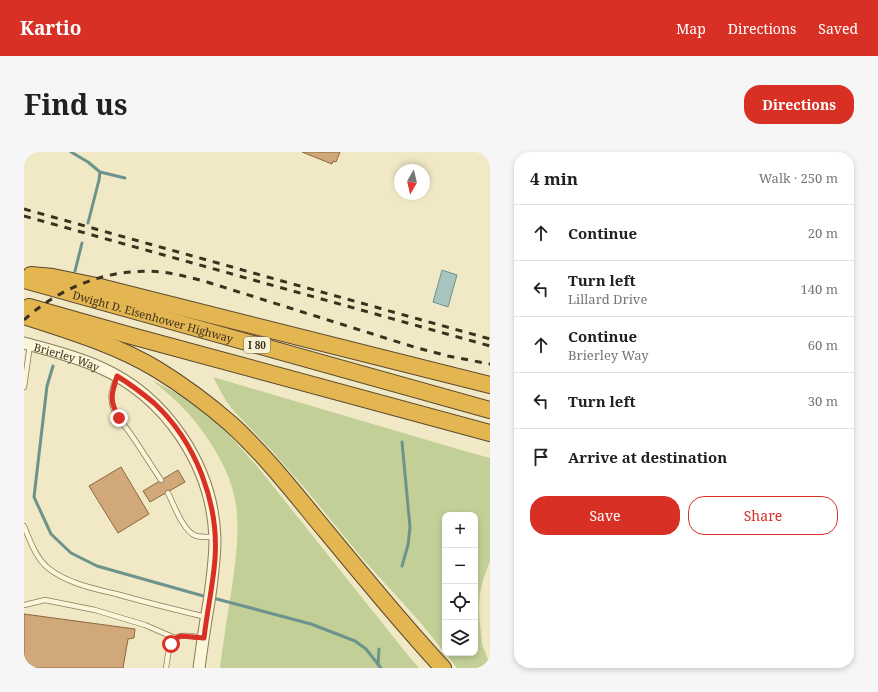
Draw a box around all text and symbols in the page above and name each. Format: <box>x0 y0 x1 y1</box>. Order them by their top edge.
text: Kartio <box>20 15 81 41</box>
text: Map <box>676 19 706 38</box>
text: Directions <box>728 19 796 38</box>
text: Saved <box>818 19 858 38</box>
text: Find us <box>24 85 128 123</box>
button: Directions <box>744 85 854 124</box>
north arrow <box>394 164 430 200</box>
text: 4 min <box>530 167 578 190</box>
text: Walk · 250 m <box>759 169 838 187</box>
icon: ahead <box>530 222 552 244</box>
text: Continue <box>568 223 637 243</box>
text: 20 m <box>808 224 838 242</box>
text: Turn left <box>568 270 636 290</box>
icon: left <box>530 278 552 300</box>
text: 140 m <box>801 280 838 298</box>
street label: Dwight D. Eisenhower Highway <box>71 286 236 346</box>
text: Lillard Drive <box>568 290 647 308</box>
text: Continue <box>568 326 637 346</box>
icon: ahead <box>530 334 552 356</box>
text: 60 m <box>808 336 838 354</box>
road number: I 80 <box>244 337 270 353</box>
street label: Brierley Way <box>32 339 103 374</box>
text: Brierley Way <box>568 346 649 364</box>
icon: left <box>530 390 552 412</box>
text: Turn left <box>568 391 636 411</box>
text: 30 m <box>808 392 838 410</box>
route end <box>110 409 128 427</box>
icon: arrive <box>530 446 552 468</box>
text: Arrive at destination <box>568 447 727 467</box>
button: Save <box>530 496 680 535</box>
button: Share <box>688 496 838 535</box>
map controls <box>442 512 478 656</box>
button: + <box>442 512 478 548</box>
button: − <box>442 548 478 584</box>
button: locate <box>442 584 478 620</box>
button: layers <box>442 620 478 656</box>
route start <box>162 635 180 653</box>

